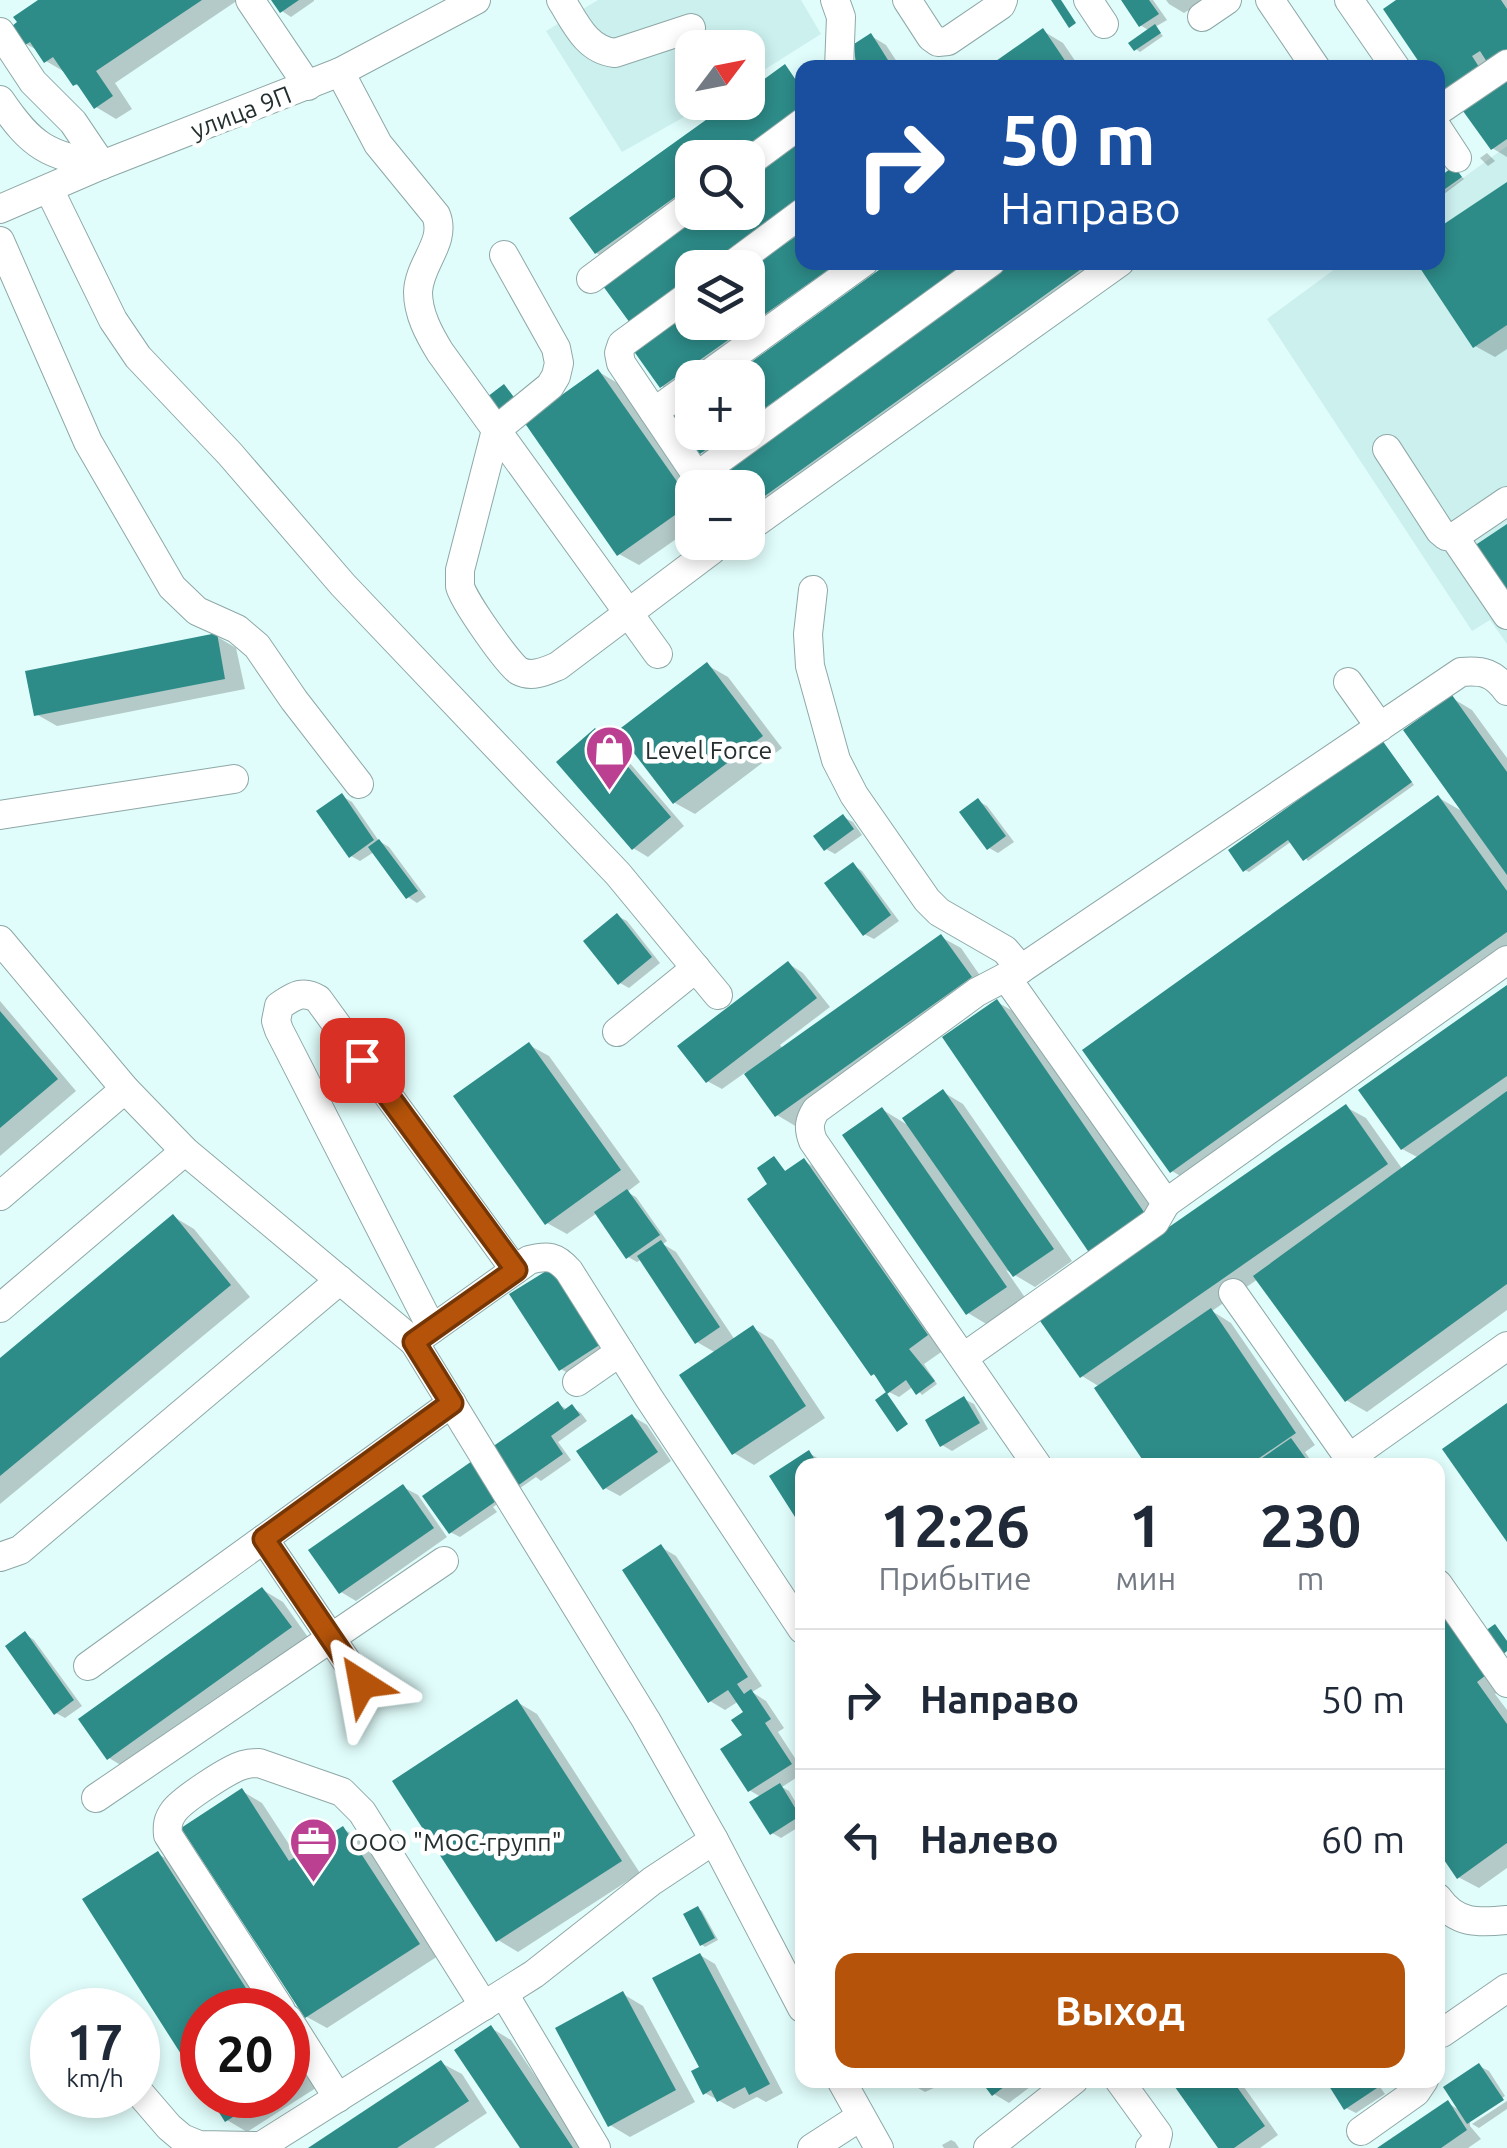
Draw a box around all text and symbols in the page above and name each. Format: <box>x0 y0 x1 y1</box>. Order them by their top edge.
north arrow <box>675 30 765 120</box>
map controls <box>675 30 765 560</box>
street label: улица 9П <box>187 80 295 144</box>
icon: right <box>835 100 965 230</box>
text: 50 m <box>1000 100 1156 178</box>
button: search <box>675 140 765 230</box>
text: Направо <box>1000 182 1181 233</box>
button: layers <box>675 250 765 340</box>
button: + <box>675 360 765 450</box>
button: − <box>675 470 765 560</box>
shop icon: Level Force <box>584 724 636 792</box>
place label: Level Force <box>645 736 772 764</box>
pin <box>320 1018 405 1103</box>
icon: arrive <box>335 1033 390 1088</box>
text: 12:26 <box>880 1491 1030 1558</box>
text: 1 <box>1129 1491 1163 1558</box>
text: 230 <box>1260 1491 1361 1558</box>
text: Прибытие <box>879 1560 1032 1596</box>
text: мин <box>1115 1560 1176 1596</box>
text: m <box>1297 1560 1324 1596</box>
position arrow <box>310 1632 414 1736</box>
icon: right <box>835 1672 890 1727</box>
text: Направо <box>920 1678 1079 1720</box>
text: 50 m <box>1321 1678 1405 1720</box>
icon: left <box>835 1812 890 1867</box>
office icon: ООО "МОС-групп" <box>288 1816 340 1884</box>
text: Налево <box>920 1818 1059 1860</box>
text: 60 m <box>1321 1818 1405 1860</box>
place label: ООО "МОС-групп" <box>349 1828 562 1856</box>
button: Выход <box>835 1953 1405 2068</box>
speed limit sign: 20 <box>180 1988 310 2118</box>
text: 17 <box>67 2013 123 2069</box>
text: km/h <box>66 2064 124 2092</box>

